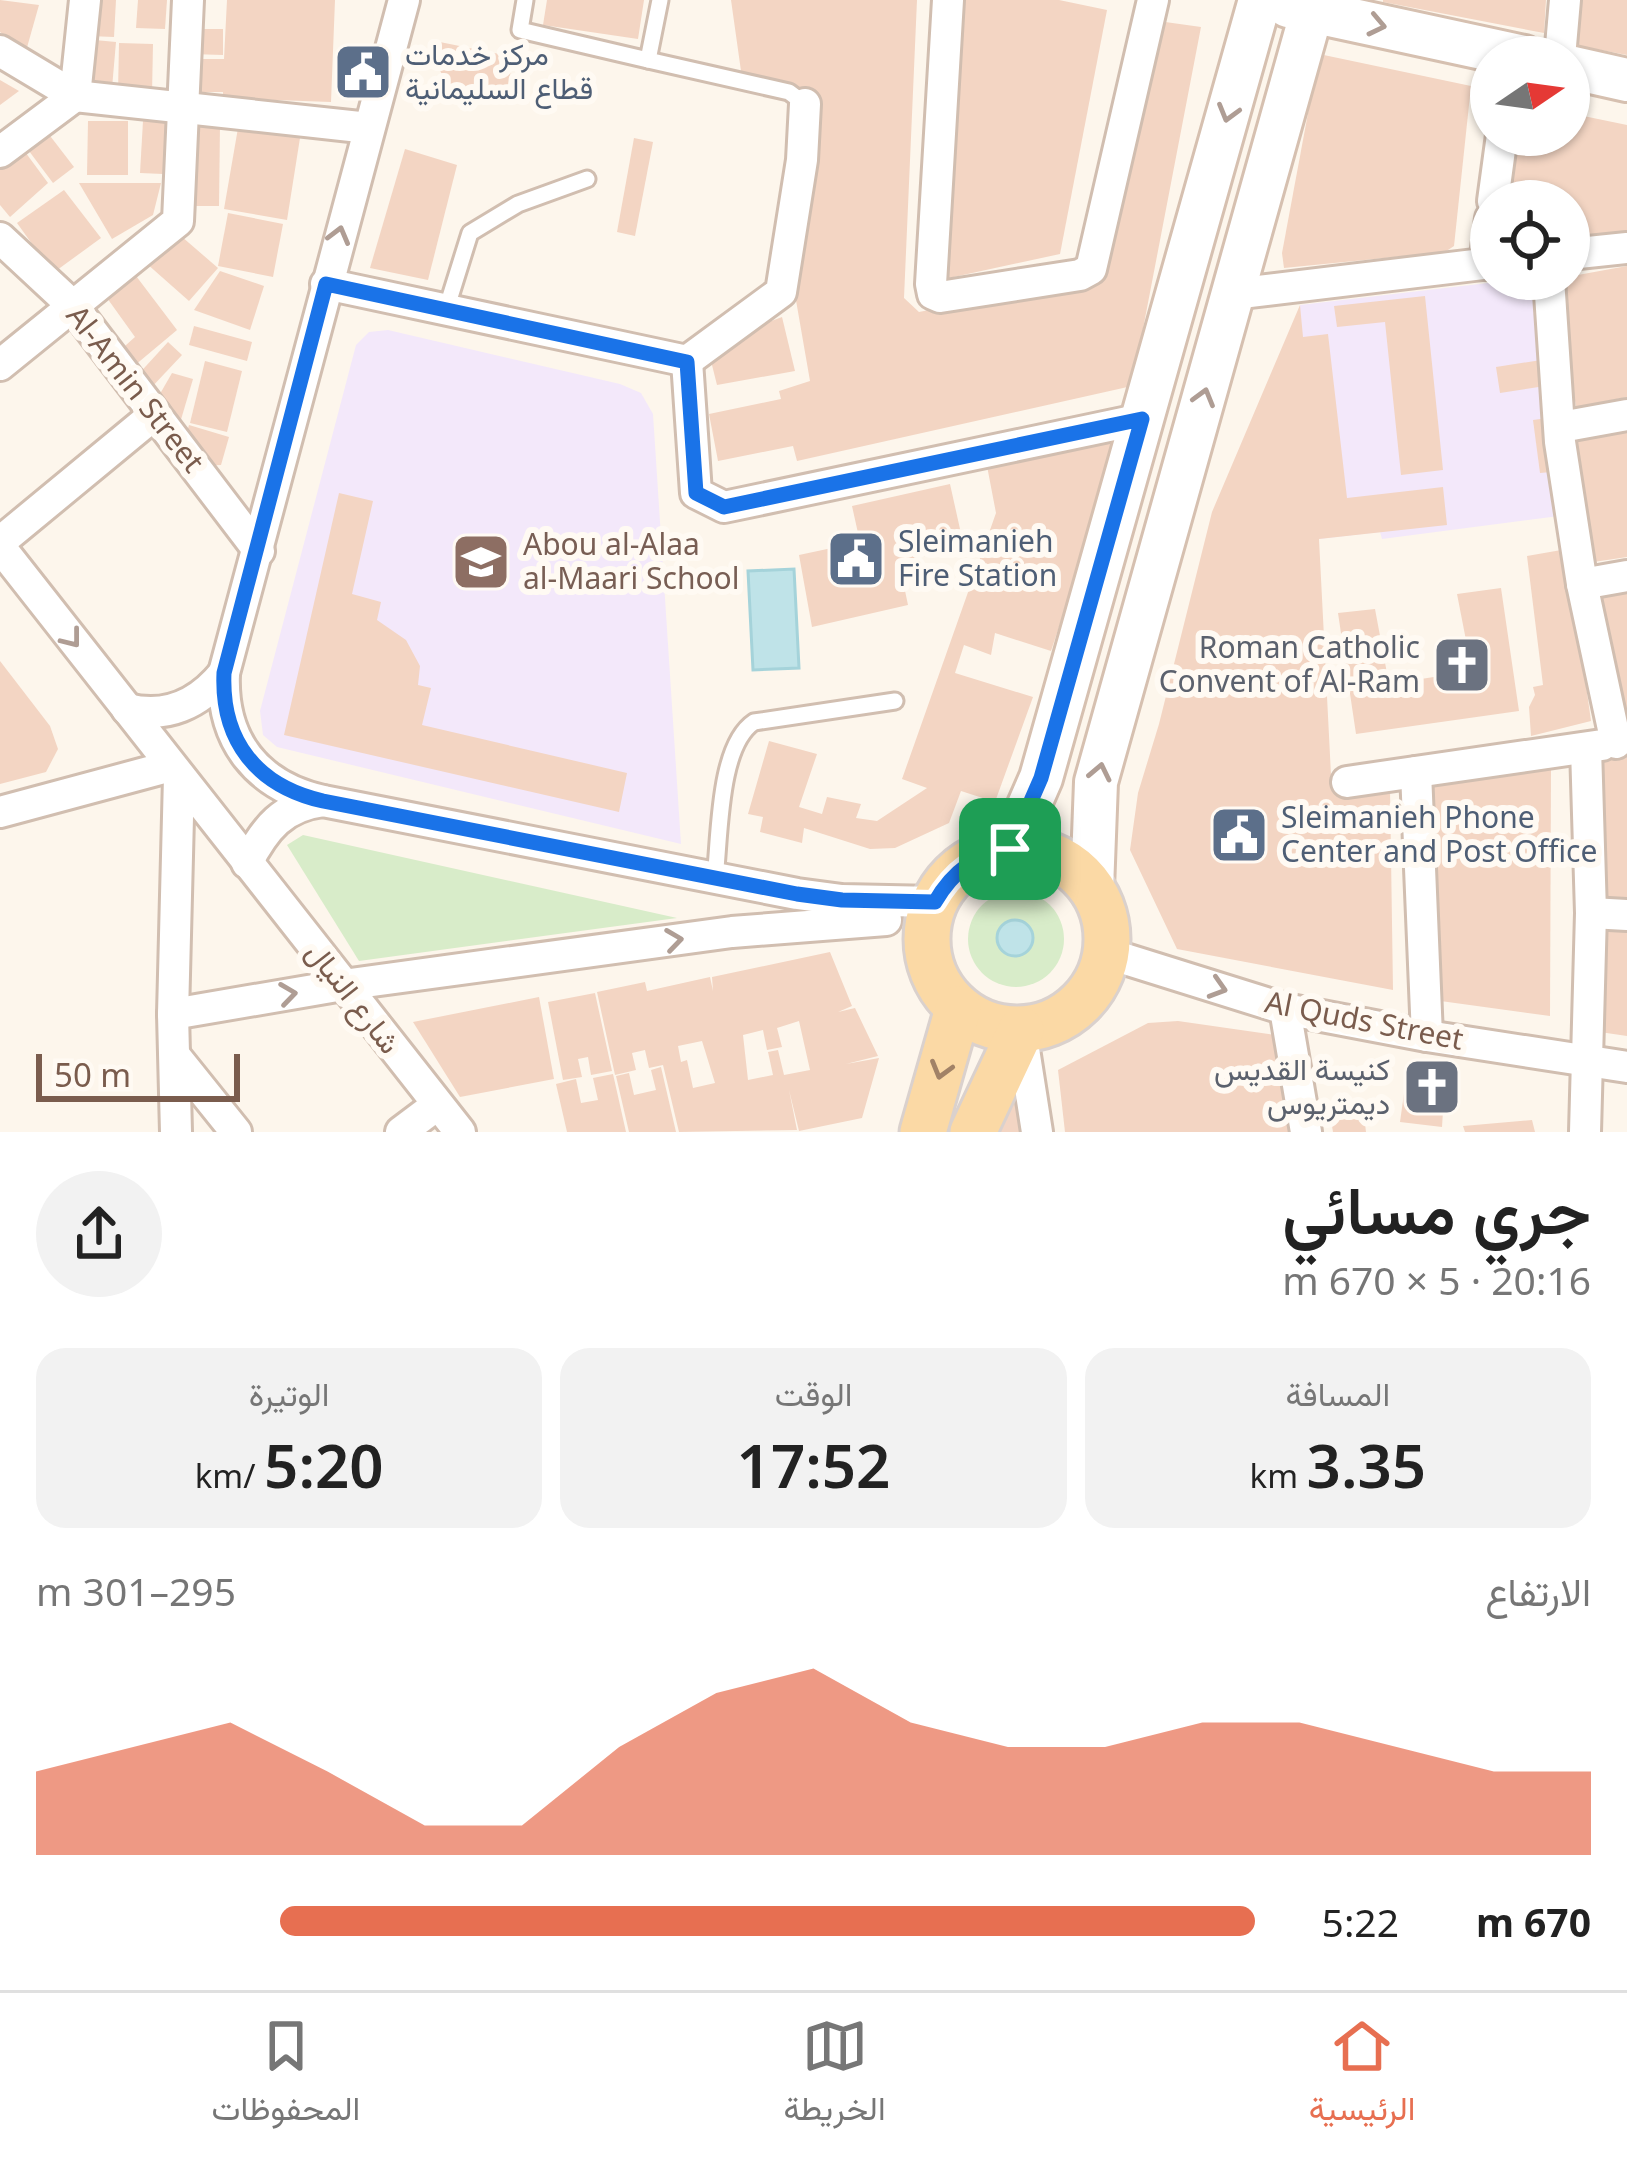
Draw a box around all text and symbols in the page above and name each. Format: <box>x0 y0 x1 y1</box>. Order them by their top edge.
one-way arrow <box>1367 12 1387 37</box>
place label: مركز خدمات قطاع السليمانية <box>405 33 593 109</box>
north arrow <box>1470 36 1590 156</box>
map controls <box>1470 36 1590 300</box>
public building icon: مركز خدمات قطاع السليمانية <box>332 41 394 103</box>
one-way arrow <box>1218 102 1243 122</box>
button: locate <box>1470 180 1590 300</box>
one-way arrow <box>325 225 350 246</box>
street label: Al-Amin Street <box>58 296 215 480</box>
one-way arrow <box>1190 387 1215 407</box>
place label: Sleimanieh Fire Station <box>898 520 1057 595</box>
place label: Abou al-Alaa al-Maari School <box>523 523 739 598</box>
public building icon: Sleimanieh Fire Station <box>825 528 887 590</box>
school or university icon: Abou al-Alaa al-Maari School <box>450 531 512 593</box>
one-way arrow <box>58 626 79 648</box>
place label: Roman Catholic Convent of Al-Ram <box>1159 626 1420 701</box>
church icon: Roman Catholic Convent of Al-Ram <box>1431 634 1493 696</box>
one-way arrow <box>1087 763 1112 783</box>
place label: Sleimanieh Phone Center and Post Office <box>1281 796 1597 871</box>
pin <box>959 798 1061 900</box>
public building icon: Sleimanieh Phone Center and Post Office <box>1208 804 1270 866</box>
icon: arrive <box>977 816 1043 882</box>
one-way arrow <box>665 928 684 954</box>
street label: شارع النيال <box>297 933 411 1062</box>
one-way arrow <box>1207 974 1228 999</box>
street label: Al Quds Street <box>1262 980 1467 1059</box>
one-way arrow <box>278 982 298 1008</box>
scale bar <box>36 1048 240 1101</box>
place label: كنيسة القديس ديمتريوس <box>1214 1048 1390 1123</box>
text: 50 m <box>54 1052 131 1097</box>
church icon: كنيسة القديس ديمتريوس <box>1401 1056 1463 1118</box>
one-way arrow <box>930 1059 955 1080</box>
text: جري مسائي <box>1282 1163 1591 1253</box>
button: share <box>36 1171 162 1297</box>
text: 20:16 · 5 × 670 m <box>1282 1253 1591 1306</box>
text: الوتيرة <box>249 1371 329 1416</box>
text: الوقت <box>775 1371 852 1416</box>
text: المسافة <box>1285 1371 1390 1416</box>
text: 5:20 <box>264 1424 384 1506</box>
text: 17:52 <box>737 1424 890 1506</box>
text: 3.35 <box>1307 1424 1426 1506</box>
text: /km <box>195 1453 264 1498</box>
text: km <box>1250 1453 1307 1498</box>
text: 295–301 m <box>36 1564 236 1617</box>
text: الارتفاع <box>1485 1564 1591 1617</box>
text: 5:22 <box>1322 1895 1399 1948</box>
text: 670 m <box>1476 1895 1591 1948</box>
tab: المحفوظات <box>212 2013 360 2138</box>
tab: الخريطة <box>783 2013 886 2138</box>
tab: الرئيسية <box>1309 2013 1415 2138</box>

